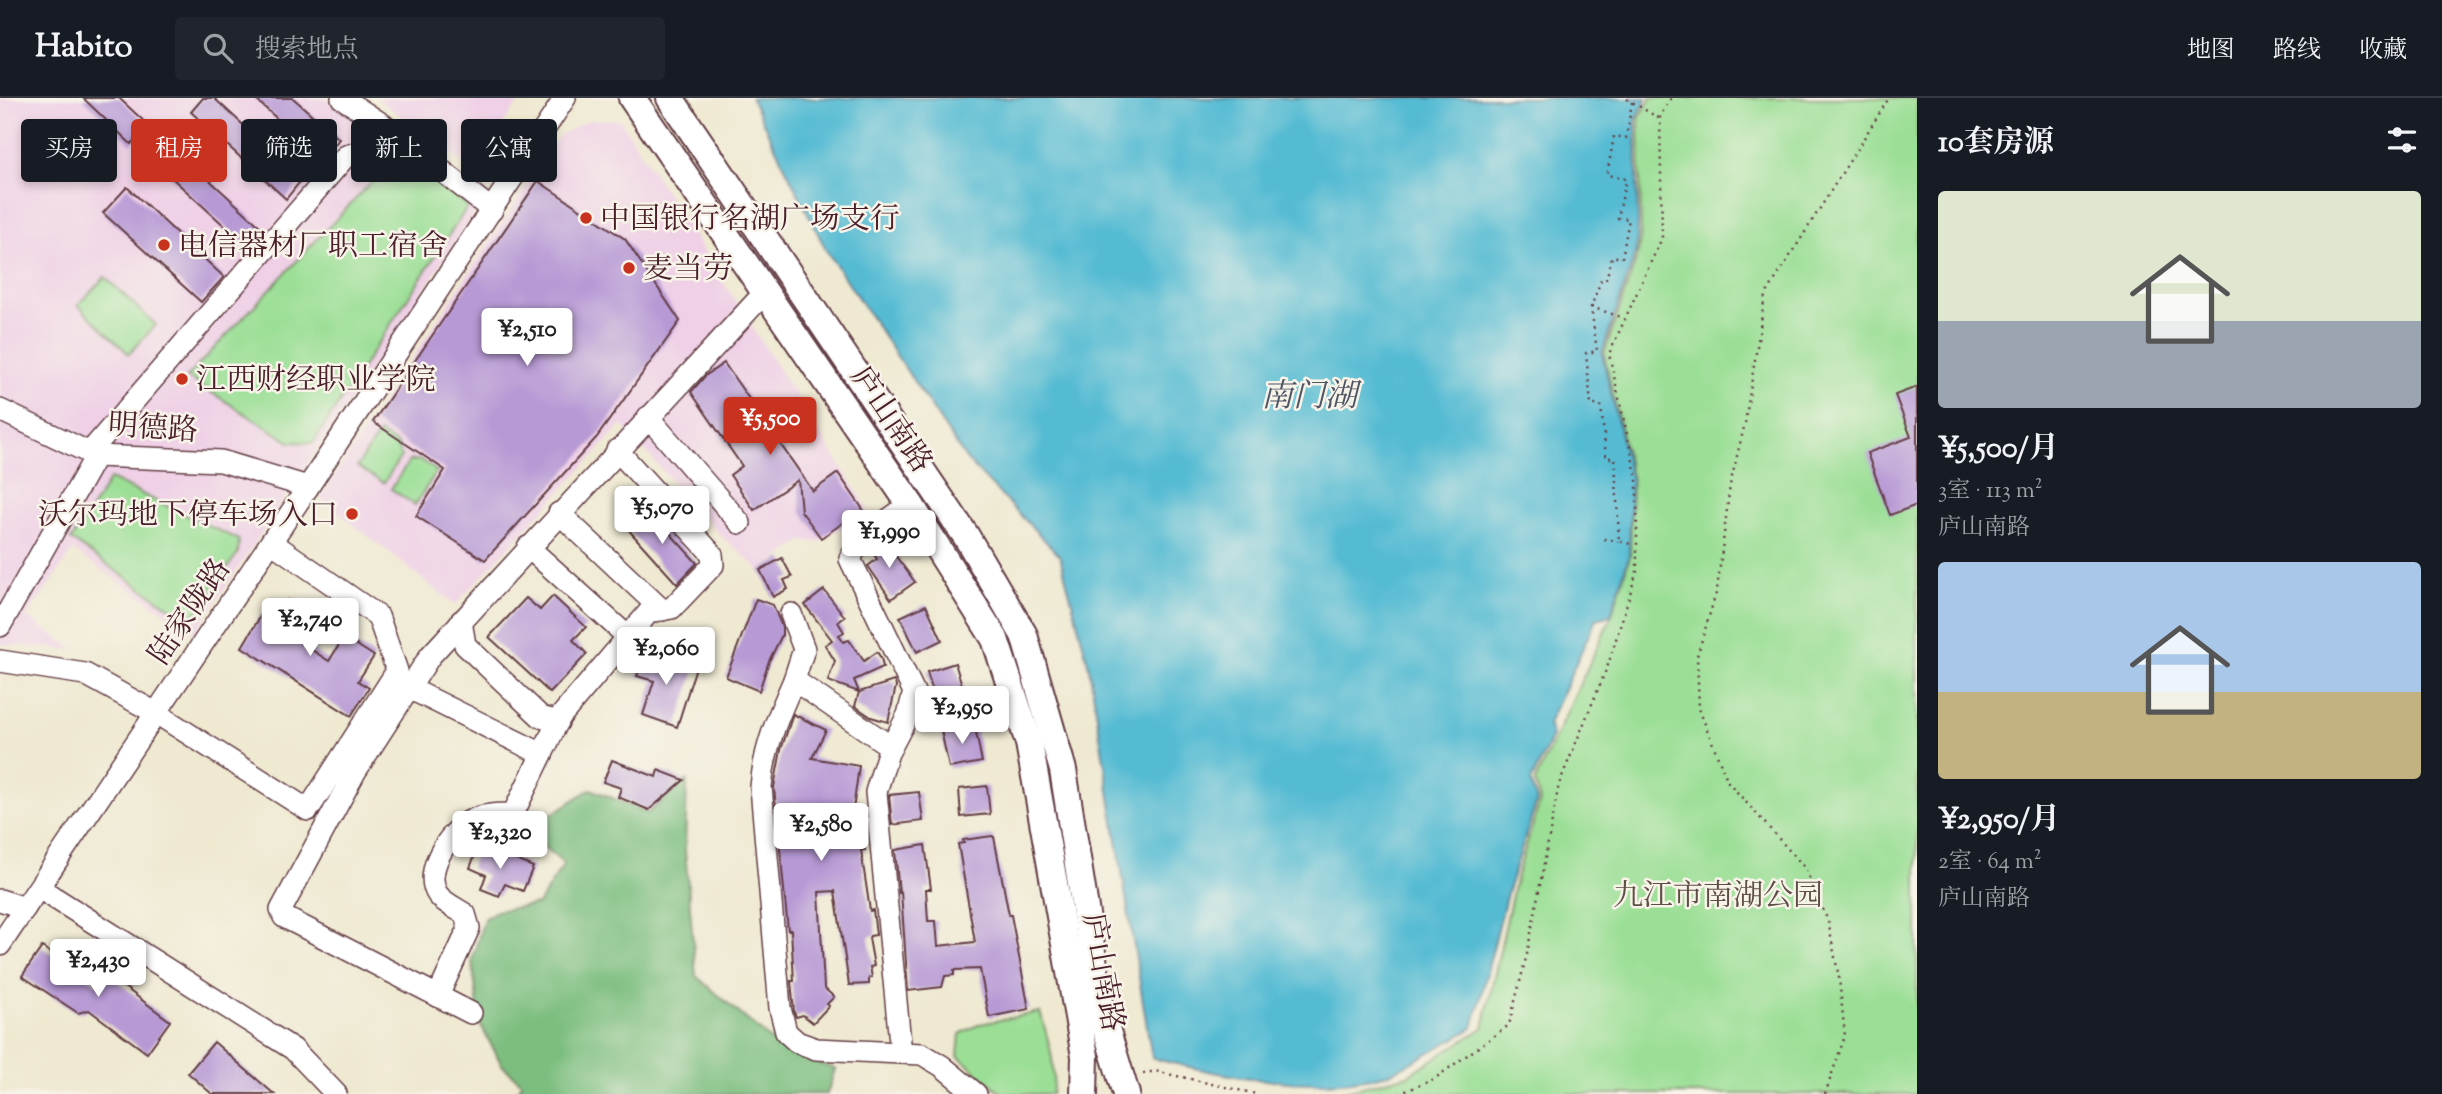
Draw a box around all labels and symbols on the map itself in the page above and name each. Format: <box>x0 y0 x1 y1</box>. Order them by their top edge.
place label: 中国银行名湖广场支行 <box>600 199 900 242</box>
marker: 中国银行名湖广场支行 <box>578 210 594 226</box>
place label: 电信器材厂职工宿舍 <box>178 226 448 269</box>
marker: 电信器材厂职工宿舍 <box>156 237 172 253</box>
place label: 麦当劳 <box>643 249 733 292</box>
marker: 麦当劳 <box>621 260 637 276</box>
pin: ¥2,510 <box>470 308 584 368</box>
street label: 庐山南路 <box>839 359 941 482</box>
place label: 江西财经职业学院 <box>196 360 436 403</box>
marker: 江西财经职业学院 <box>174 371 190 387</box>
water label: 南门湖 <box>1261 375 1362 421</box>
pin: ¥5,500 <box>713 398 827 457</box>
street label: 明德路 <box>106 405 199 454</box>
pin: ¥5,070 <box>605 486 719 546</box>
place label: 沃尔玛地下停车场入口 <box>38 495 338 538</box>
marker: 沃尔玛地下停车场入口 <box>344 506 360 522</box>
pin: ¥1,990 <box>832 510 946 570</box>
street label: 陆家陇路 <box>140 551 242 674</box>
pin: ¥2,740 <box>253 598 367 658</box>
pin: ¥2,060 <box>609 628 723 687</box>
pin: ¥2,950 <box>905 686 1019 746</box>
pin: ¥2,580 <box>764 804 878 863</box>
pin: ¥2,320 <box>443 812 557 871</box>
park label: 九江市南湖公园 <box>1613 876 1823 919</box>
street label: 庐山南路 <box>1070 910 1133 1035</box>
pin: ¥2,430 <box>41 940 155 999</box>

